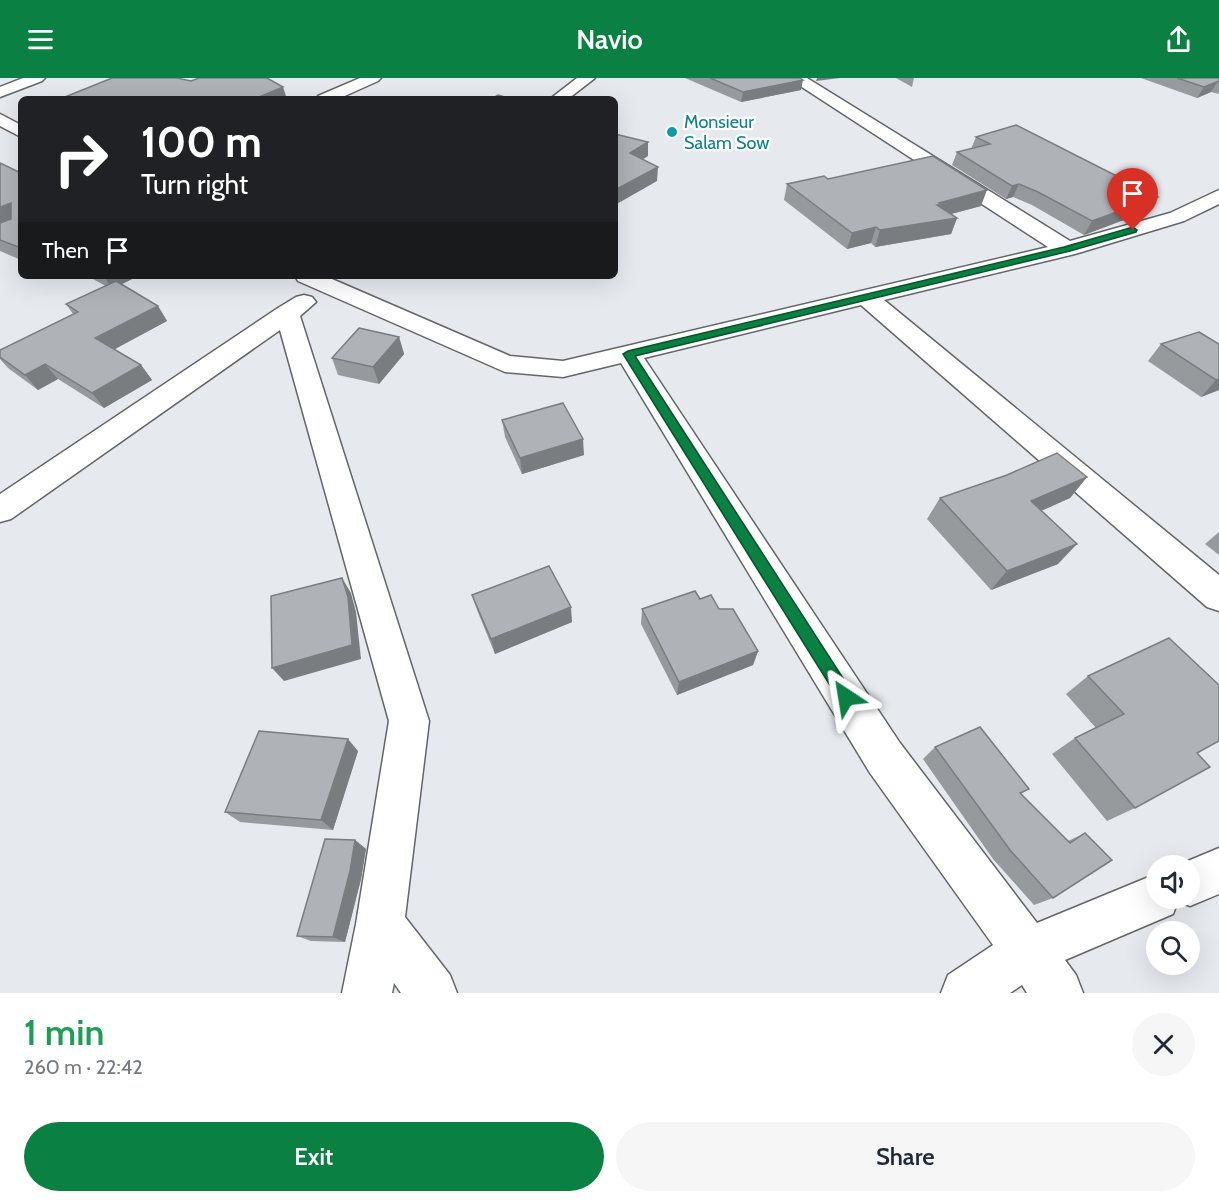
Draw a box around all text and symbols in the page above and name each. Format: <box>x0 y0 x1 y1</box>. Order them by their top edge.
icon: menu <box>24 23 57 56</box>
text: Navio <box>576 23 643 56</box>
icon: share <box>1162 23 1195 56</box>
place label: Monsieur Salam Sow <box>684 111 769 154</box>
text: 100 m <box>141 116 262 168</box>
icon: right <box>42 120 120 198</box>
marker: Monsieur Salam Sow <box>665 125 679 139</box>
text: Turn right <box>141 168 248 201</box>
pin <box>1107 168 1158 230</box>
icon: arrive <box>1116 177 1149 210</box>
icon: arrive <box>101 234 134 267</box>
text: Then <box>42 237 89 264</box>
position arrow <box>814 665 878 729</box>
map controls <box>1146 855 1200 975</box>
button: sound <box>1146 855 1200 909</box>
button: search <box>1146 921 1200 975</box>
text: 1 min <box>24 1010 104 1054</box>
button: close <box>1132 1013 1195 1076</box>
text: 260 m · 22:42 <box>24 1055 143 1079</box>
button: Exit <box>24 1122 604 1191</box>
button: Share <box>616 1122 1195 1191</box>

